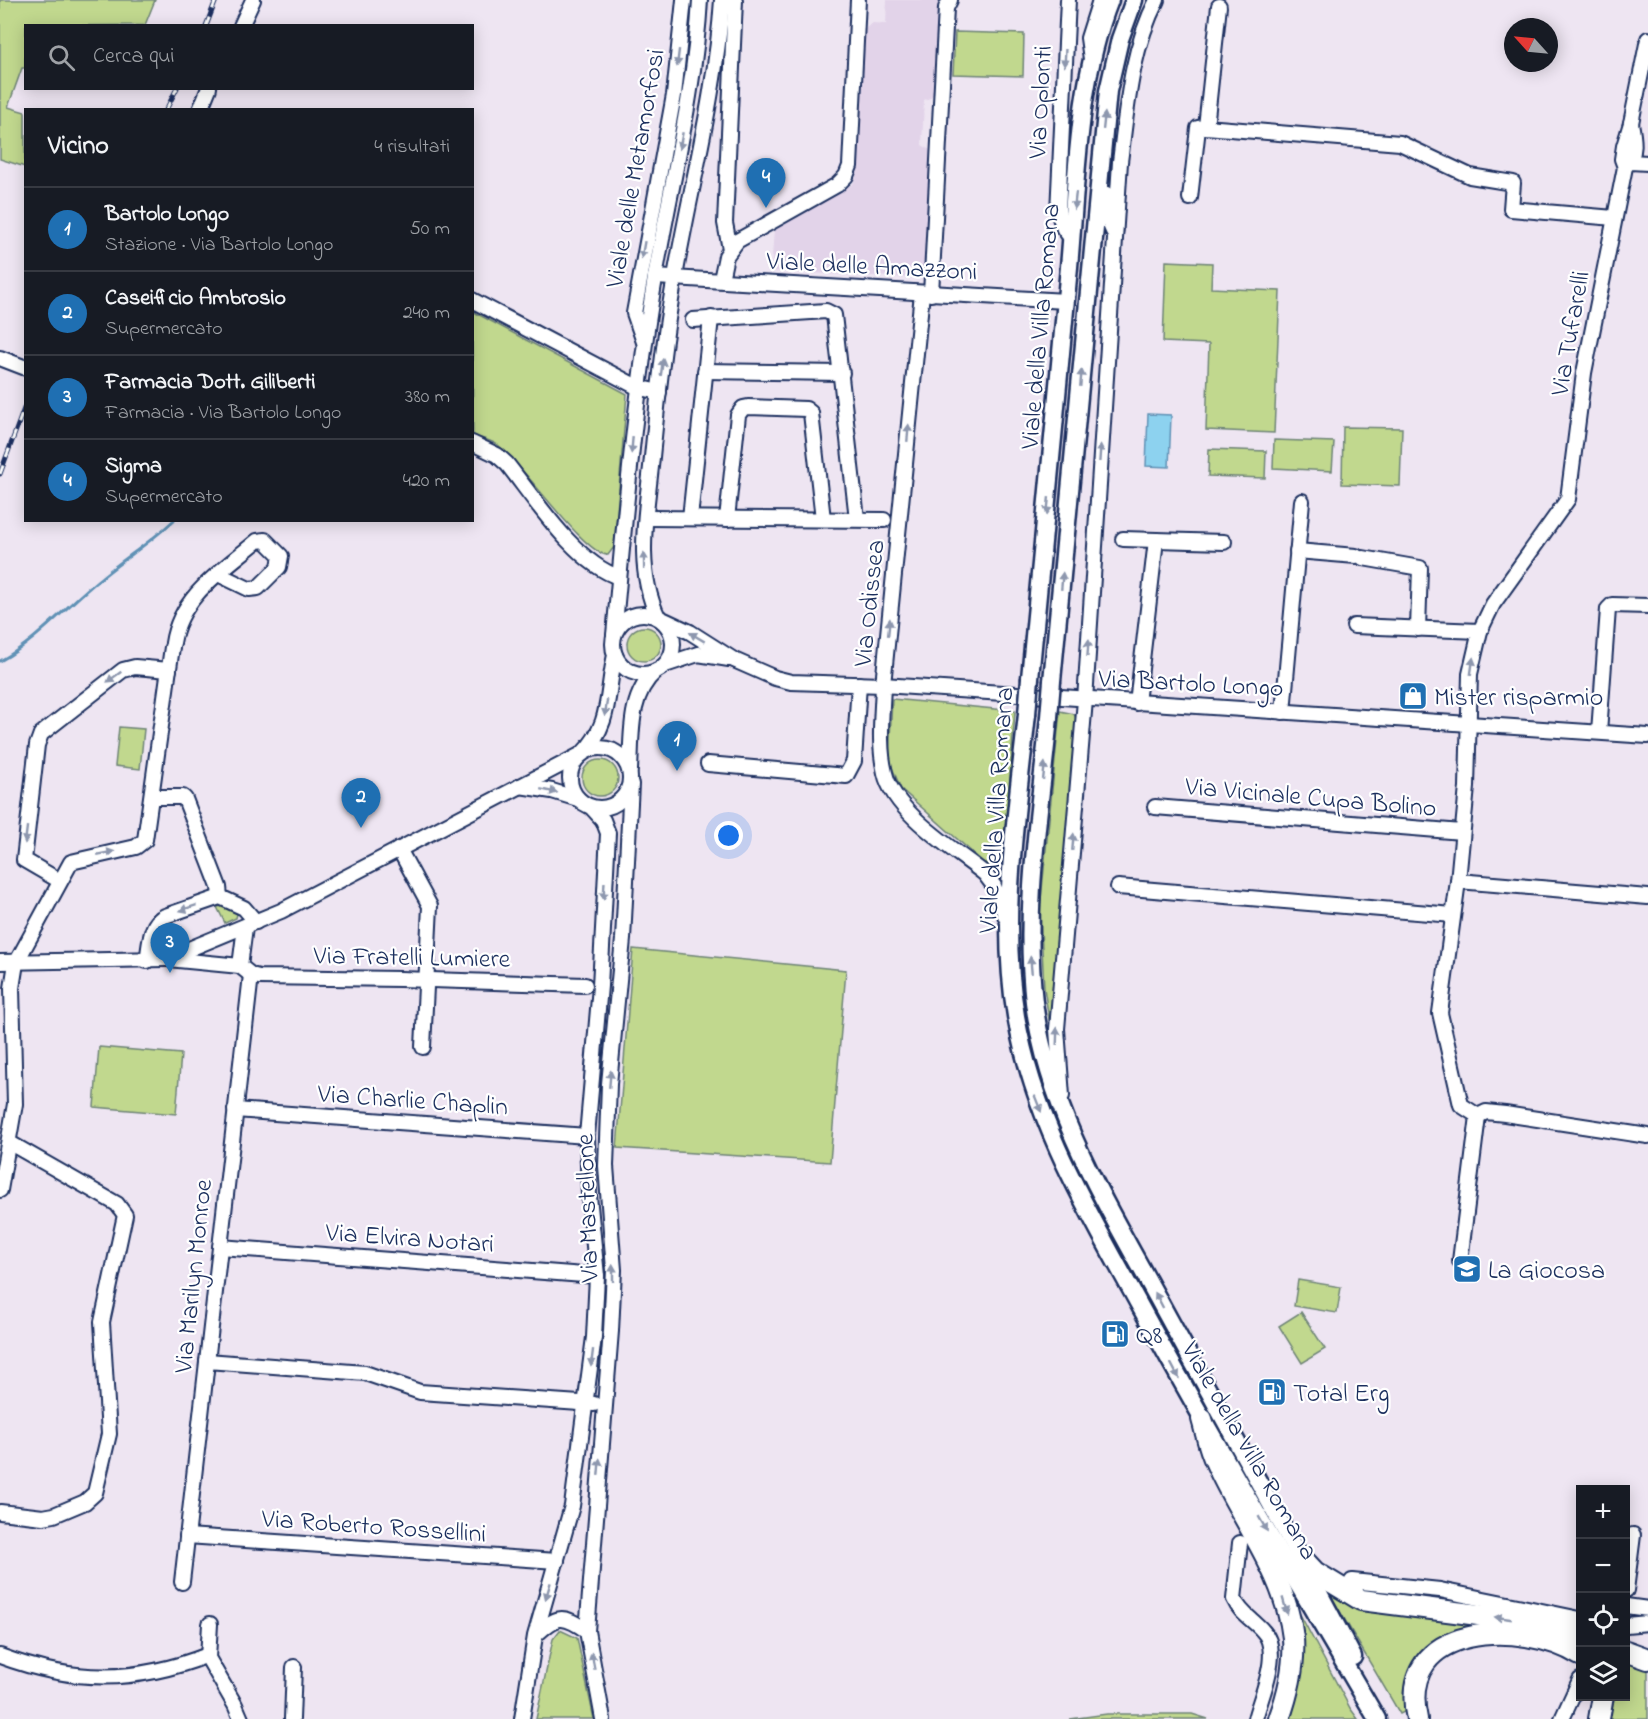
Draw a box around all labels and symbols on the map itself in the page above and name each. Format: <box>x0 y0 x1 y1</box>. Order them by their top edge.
north arrow <box>1504 18 1558 72</box>
street label: Via Oplonti <box>1020 45 1064 161</box>
street label: Viale delle Metamorfosi <box>597 46 677 292</box>
one-way arrow <box>673 49 683 68</box>
one-way arrow <box>1060 49 1069 68</box>
one-way arrow <box>1100 111 1109 130</box>
one-way arrow <box>676 132 685 151</box>
pin: 4 <box>746 158 786 208</box>
one-way arrow <box>1070 192 1080 211</box>
street label: Viale della Villa Romana <box>1012 202 1072 452</box>
one-way arrow <box>639 241 648 260</box>
street label: Viale delle Amazzoni <box>765 243 978 292</box>
street label: Via Tufarelli <box>1542 268 1602 400</box>
one-way arrow <box>658 357 667 376</box>
one-way arrow <box>1076 368 1086 387</box>
one-way arrow <box>903 423 913 442</box>
one-way arrow <box>627 436 637 455</box>
one-way arrow <box>1096 444 1105 463</box>
one-way arrow <box>1043 496 1053 515</box>
street label: Via Odissea <box>845 538 897 670</box>
one-way arrow <box>639 552 649 571</box>
one-way arrow <box>1057 571 1067 590</box>
one-way arrow <box>884 617 894 636</box>
one-way arrow <box>689 631 705 642</box>
one-way arrow <box>1083 638 1093 657</box>
one-way arrow <box>1467 657 1476 676</box>
street label: Via Bartolo Longo <box>1096 661 1284 709</box>
one-way arrow <box>106 671 122 683</box>
shop icon: Mister risparmio <box>1397 680 1429 712</box>
place label: Mister risparmio <box>1434 680 1603 718</box>
street label: Viale della Villa Romana <box>970 686 1026 936</box>
one-way arrow <box>601 699 610 718</box>
pin: 1 <box>658 722 696 771</box>
one-way arrow <box>1039 761 1049 780</box>
street label: Via Vicinale Cupa Bolino <box>1183 769 1438 829</box>
pin: 2 <box>342 778 380 828</box>
one-way arrow <box>540 787 559 797</box>
your location <box>714 821 743 850</box>
one-way arrow <box>22 825 31 844</box>
one-way arrow <box>1068 833 1078 852</box>
one-way arrow <box>97 848 116 857</box>
one-way arrow <box>600 882 609 901</box>
one-way arrow <box>179 904 197 914</box>
pin: 3 <box>150 924 190 973</box>
street label: Via Fratelli Lumiere <box>312 938 511 980</box>
one-way arrow <box>1026 955 1036 974</box>
one-way arrow <box>1053 1027 1062 1046</box>
one-way arrow <box>605 1069 615 1088</box>
street label: Via Charlie Chaplin <box>315 1076 509 1128</box>
one-way arrow <box>1034 1095 1043 1113</box>
street label: Via Mastellone <box>567 1132 611 1284</box>
street label: Via Marilyn Monroe <box>166 1177 224 1376</box>
street label: Via Elvira Notari <box>323 1215 495 1265</box>
school or university icon: La Giocosa <box>1451 1253 1483 1285</box>
place label: La Giocosa <box>1488 1253 1605 1291</box>
one-way arrow <box>608 1264 618 1283</box>
one-way arrow <box>1154 1292 1164 1309</box>
fuel station icon: Q8 <box>1099 1318 1131 1350</box>
place label: Q8 <box>1136 1318 1163 1356</box>
street label: Viale della Villa Romana <box>1170 1334 1327 1568</box>
one-way arrow <box>587 1349 597 1368</box>
one-way arrow <box>1170 1362 1180 1379</box>
fuel station icon: Total Erg <box>1256 1376 1288 1408</box>
place label: Total Erg <box>1293 1376 1390 1414</box>
one-way arrow <box>594 1458 604 1477</box>
street label: Via Roberto Rossellini <box>259 1501 487 1555</box>
one-way arrow <box>1258 1516 1268 1533</box>
one-way arrow <box>543 1582 552 1600</box>
one-way arrow <box>1281 1597 1290 1615</box>
one-way arrow <box>1494 1614 1513 1623</box>
one-way arrow <box>588 1652 597 1671</box>

